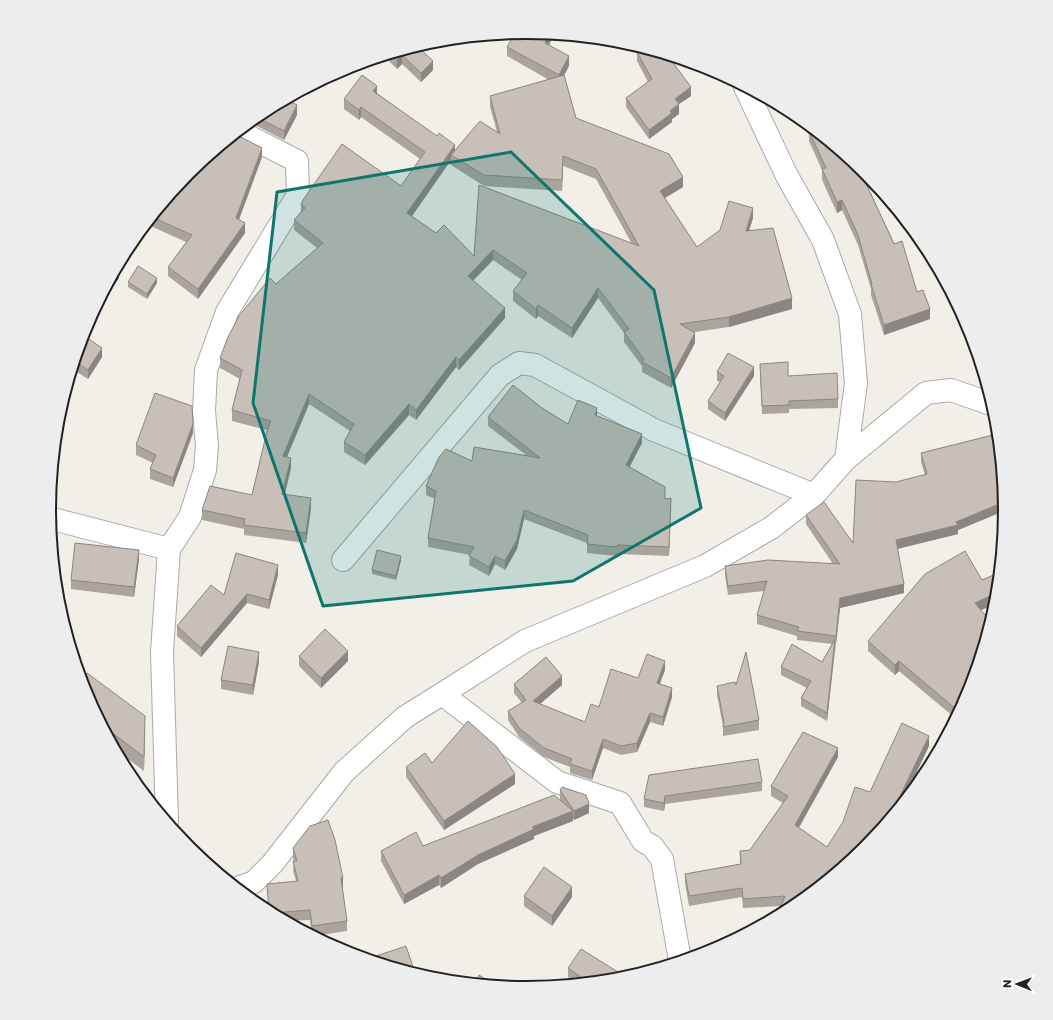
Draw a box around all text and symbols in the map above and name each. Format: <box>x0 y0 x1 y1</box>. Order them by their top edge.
north arrow <box>997 964 1037 1004</box>
text: N <box>999 980 1015 988</box>

